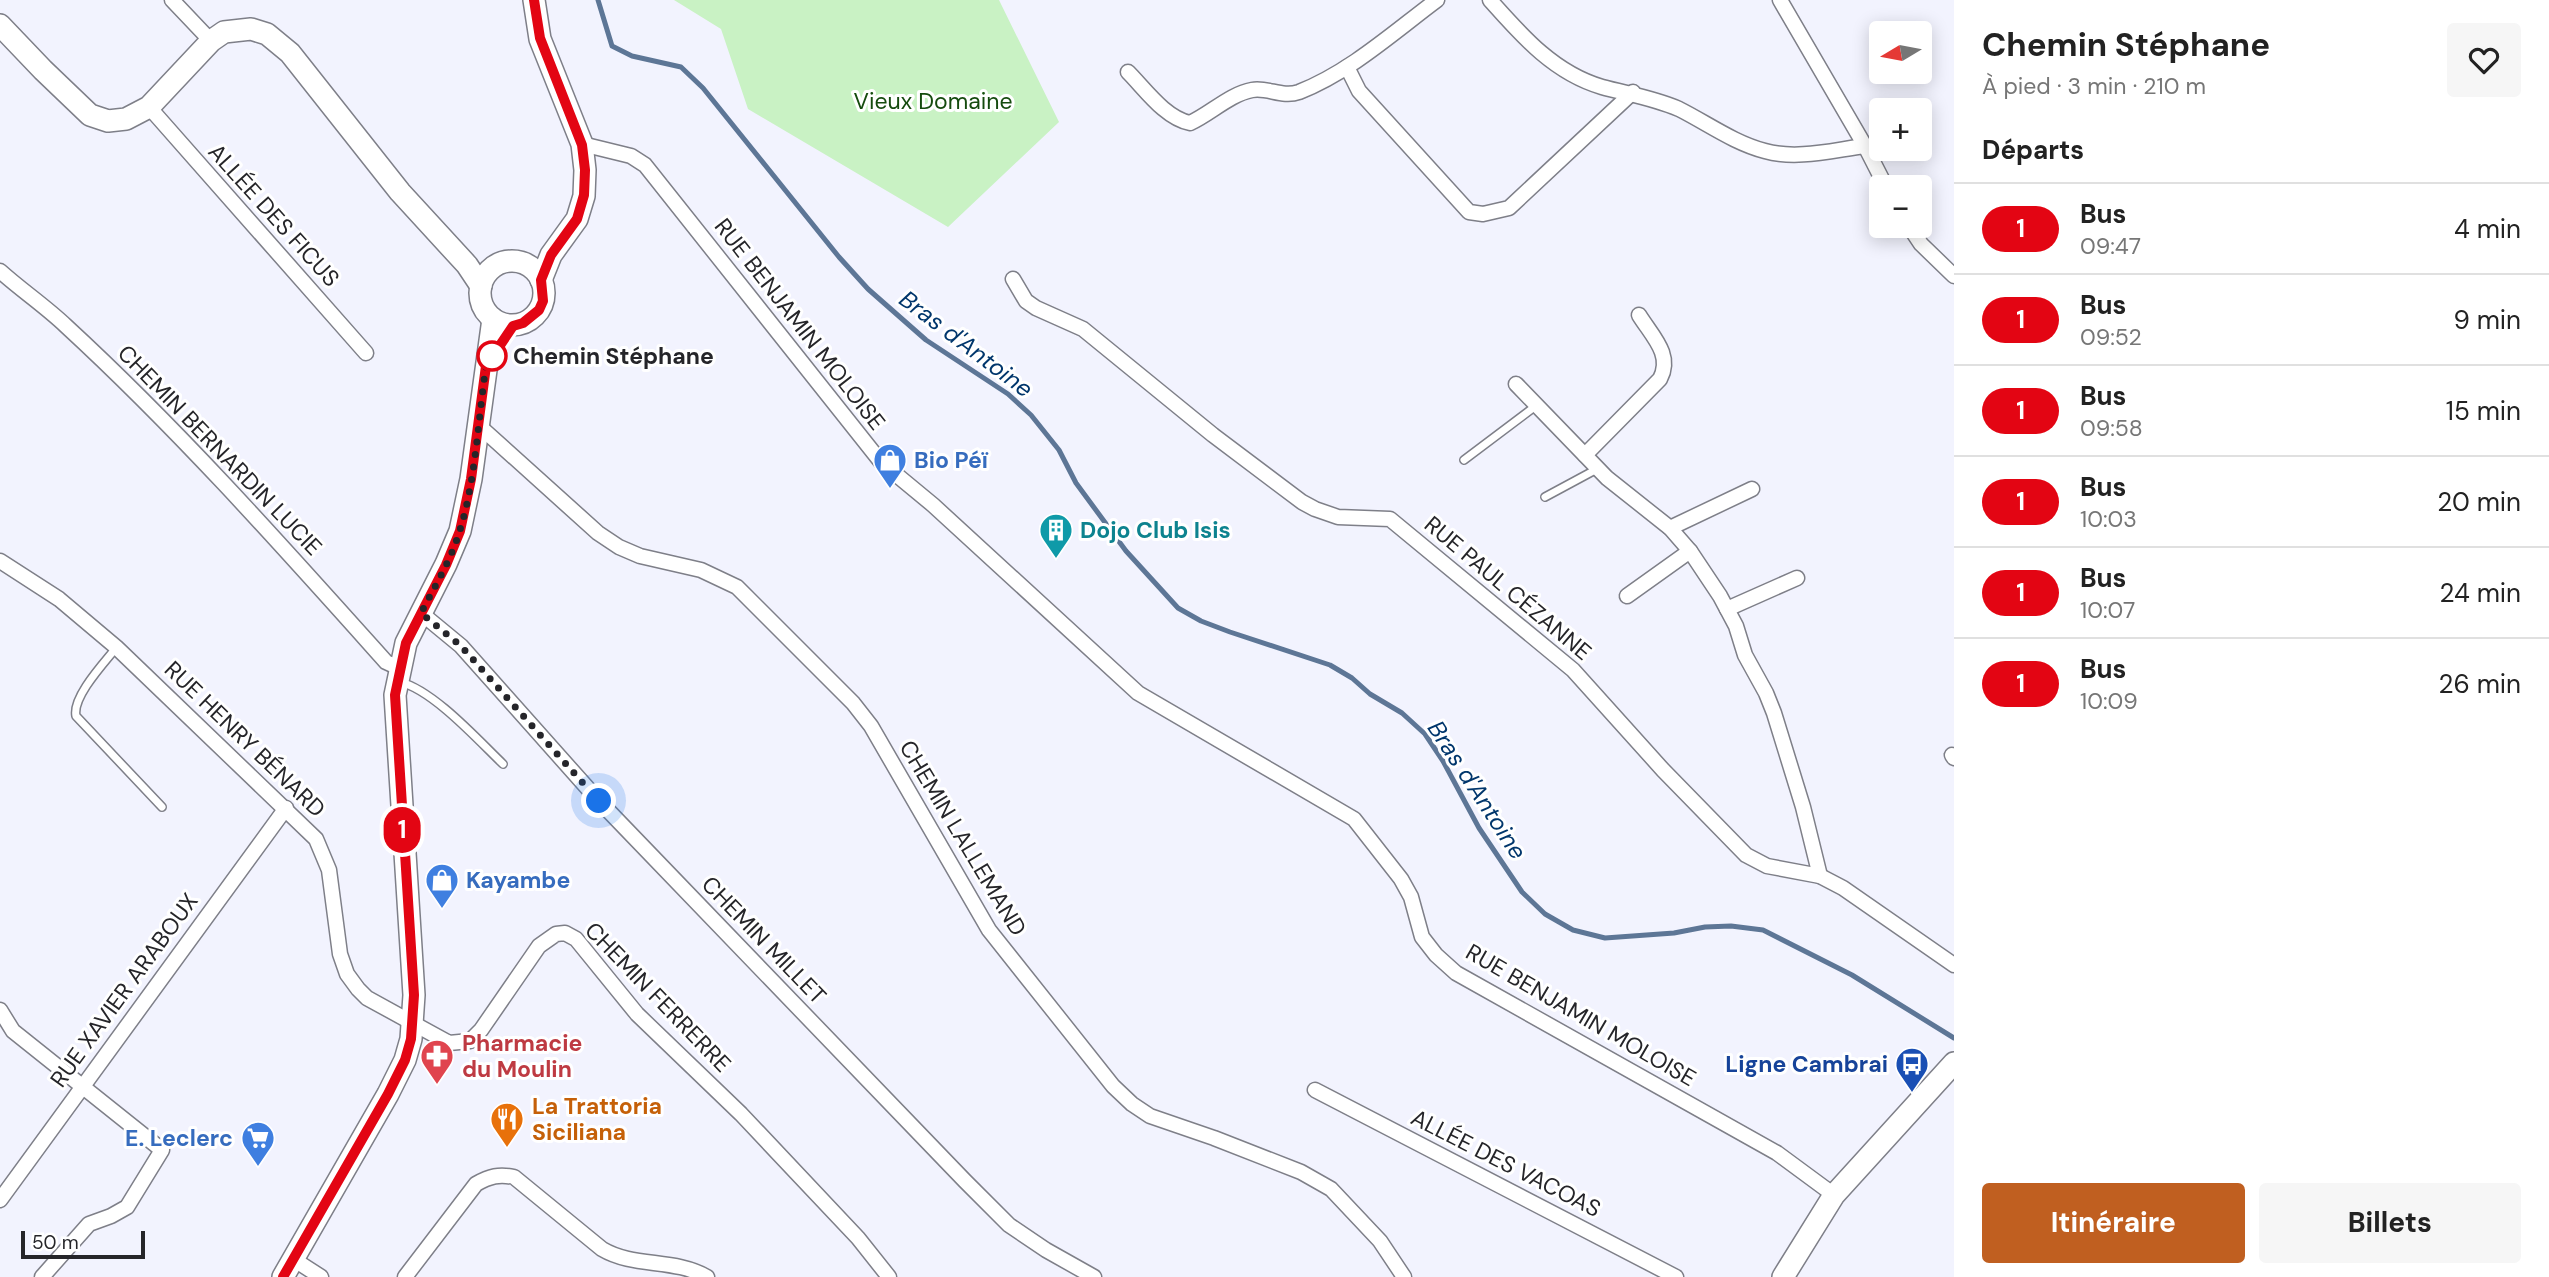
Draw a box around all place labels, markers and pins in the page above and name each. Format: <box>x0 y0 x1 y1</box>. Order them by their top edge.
marker: Chemin Stéphane <box>477 341 507 371</box>
place label: Chemin Stéphane <box>513 341 714 371</box>
shop icon: Bio Péï <box>871 441 909 490</box>
place label: Bio Péï <box>914 445 989 475</box>
building icon: Dojo Club Isis <box>1037 511 1075 560</box>
place label: Dojo Club Isis <box>1080 515 1231 545</box>
shop icon: Kayambe <box>423 861 461 910</box>
place label: Kayambe <box>466 865 570 895</box>
place label: Pharmacie du Moulin <box>462 1028 582 1084</box>
pharmacy icon: Pharmacie du Moulin <box>418 1037 456 1086</box>
bus stop icon: Ligne Cambrai <box>1893 1045 1931 1094</box>
place label: Ligne Cambrai <box>1725 1049 1888 1079</box>
place label: La Trattoria Siciliana <box>532 1091 662 1147</box>
restaurant icon: La Trattoria Siciliana <box>488 1100 526 1149</box>
supermarket icon: E. Leclerc <box>239 1119 277 1168</box>
place label: E. Leclerc <box>125 1123 233 1153</box>

